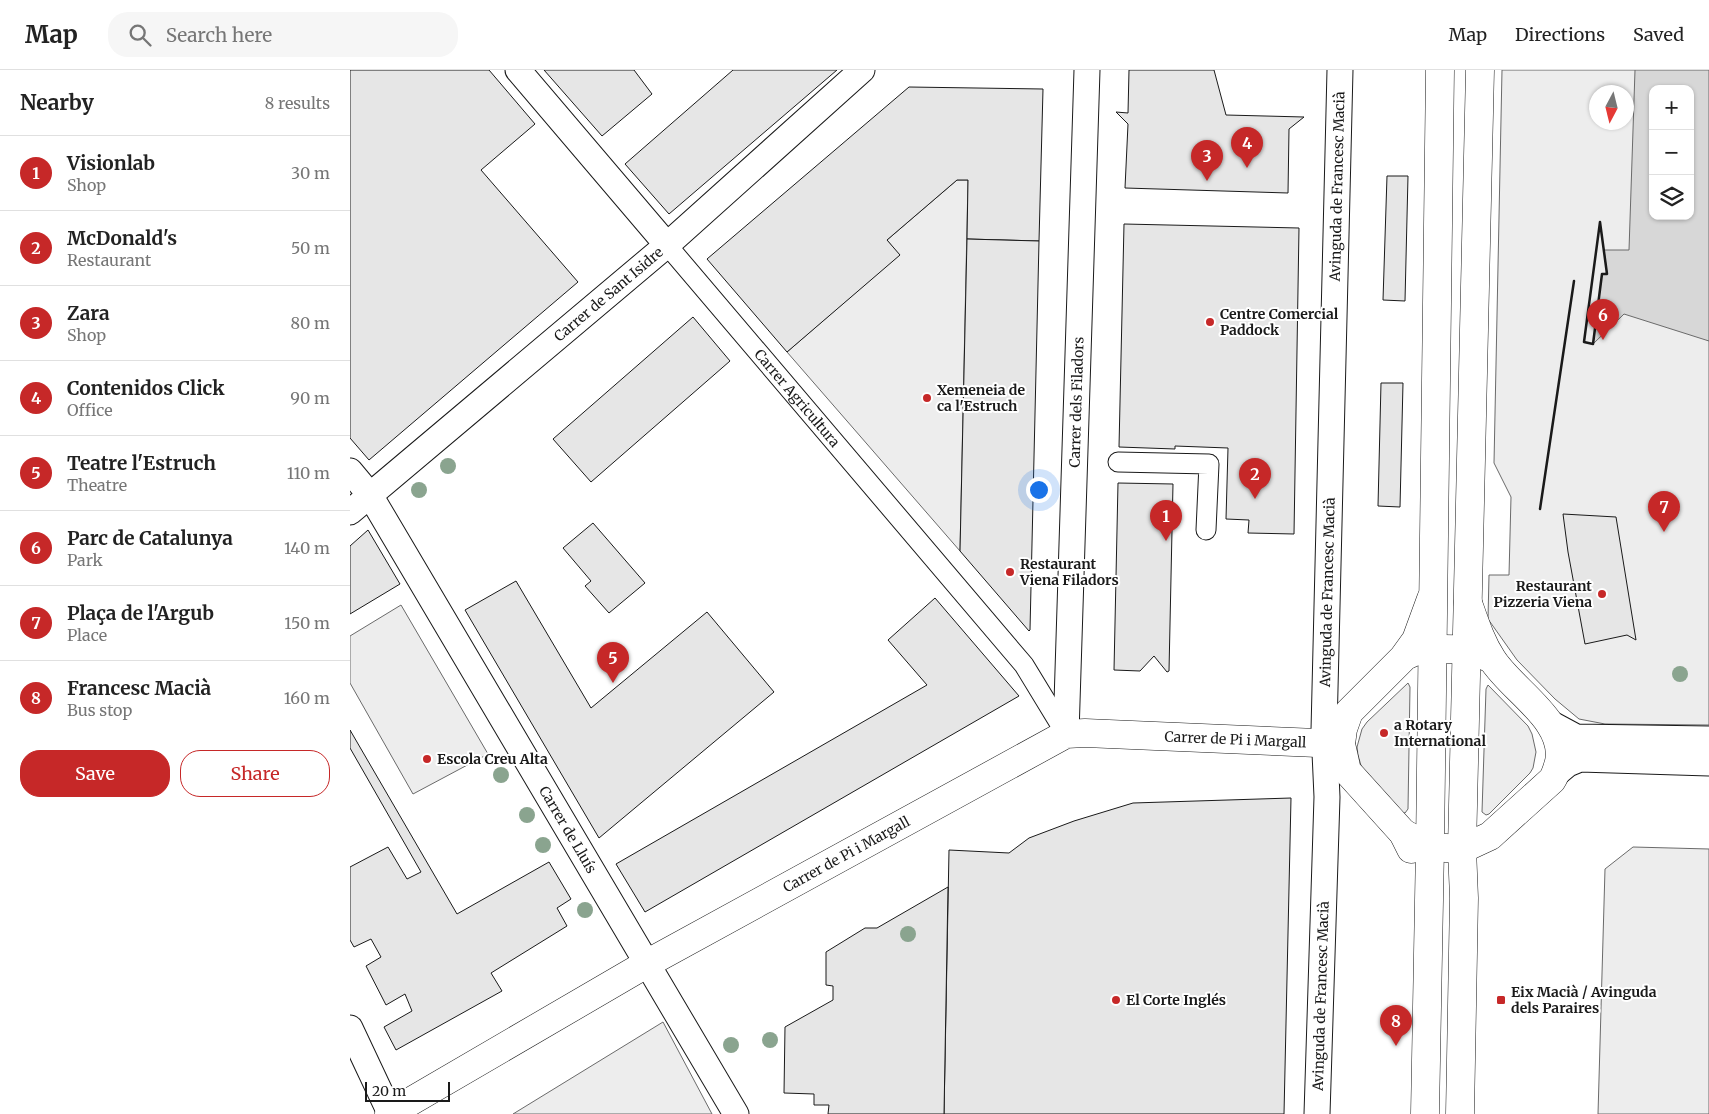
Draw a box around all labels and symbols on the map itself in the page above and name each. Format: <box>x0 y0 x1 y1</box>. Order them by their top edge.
north arrow <box>1589 85 1634 130</box>
street label: Avinguda de Francesc Macià <box>1326 91 1348 283</box>
pin: 4 <box>1231 127 1263 168</box>
pin: 3 <box>1191 140 1223 181</box>
street label: Carrer de Sant Isidre <box>550 243 667 345</box>
pin: 6 <box>1587 299 1619 340</box>
place label: Centre Comercial Paddock <box>1220 305 1339 339</box>
marker: Centre Comercial Paddock <box>1204 316 1216 328</box>
street label: Carrer dels Filadors <box>1065 336 1088 468</box>
street label: Carrer Agricultura <box>750 345 844 451</box>
place label: Xemeneia de ca l'Estruch <box>937 381 1025 415</box>
marker: Xemeneia de ca l'Estruch <box>921 392 933 404</box>
pin: 2 <box>1239 458 1271 499</box>
your location <box>1026 477 1052 503</box>
pin: 7 <box>1648 491 1680 532</box>
street label: Avinguda de Francesc Macià <box>1316 497 1339 688</box>
pin: 1 <box>1150 500 1182 541</box>
place label: Restaurant Viena Filadors <box>1019 555 1119 589</box>
marker: Restaurant Viena Filadors <box>1004 566 1016 578</box>
place label: Restaurant Pizzeria Viena <box>1493 577 1592 611</box>
marker: Restaurant Pizzeria Viena <box>1596 588 1608 600</box>
pin: 5 <box>597 642 629 683</box>
place label: a Rotary International <box>1394 716 1486 750</box>
street label: Carrer de Pi i Margall <box>1164 727 1307 752</box>
marker: a Rotary International <box>1378 727 1390 739</box>
place label: Escola Creu Alta <box>437 750 548 768</box>
marker: Escola Creu Alta <box>421 753 433 765</box>
street label: Carrer de Lluís <box>535 783 601 877</box>
street label: Carrer de Pi i Margall <box>780 812 914 896</box>
street label: Avinguda de Francesc Macià <box>1309 900 1333 1092</box>
place label: Eix Macià / Avinguda dels Paraires <box>1511 983 1657 1017</box>
place label: El Corte Inglés <box>1126 991 1226 1009</box>
marker: El Corte Inglés <box>1110 994 1122 1006</box>
marker: Eix Macià / Avinguda dels Paraires <box>1495 994 1507 1006</box>
pin: 8 <box>1380 1005 1412 1046</box>
scale bar <box>365 1079 450 1102</box>

